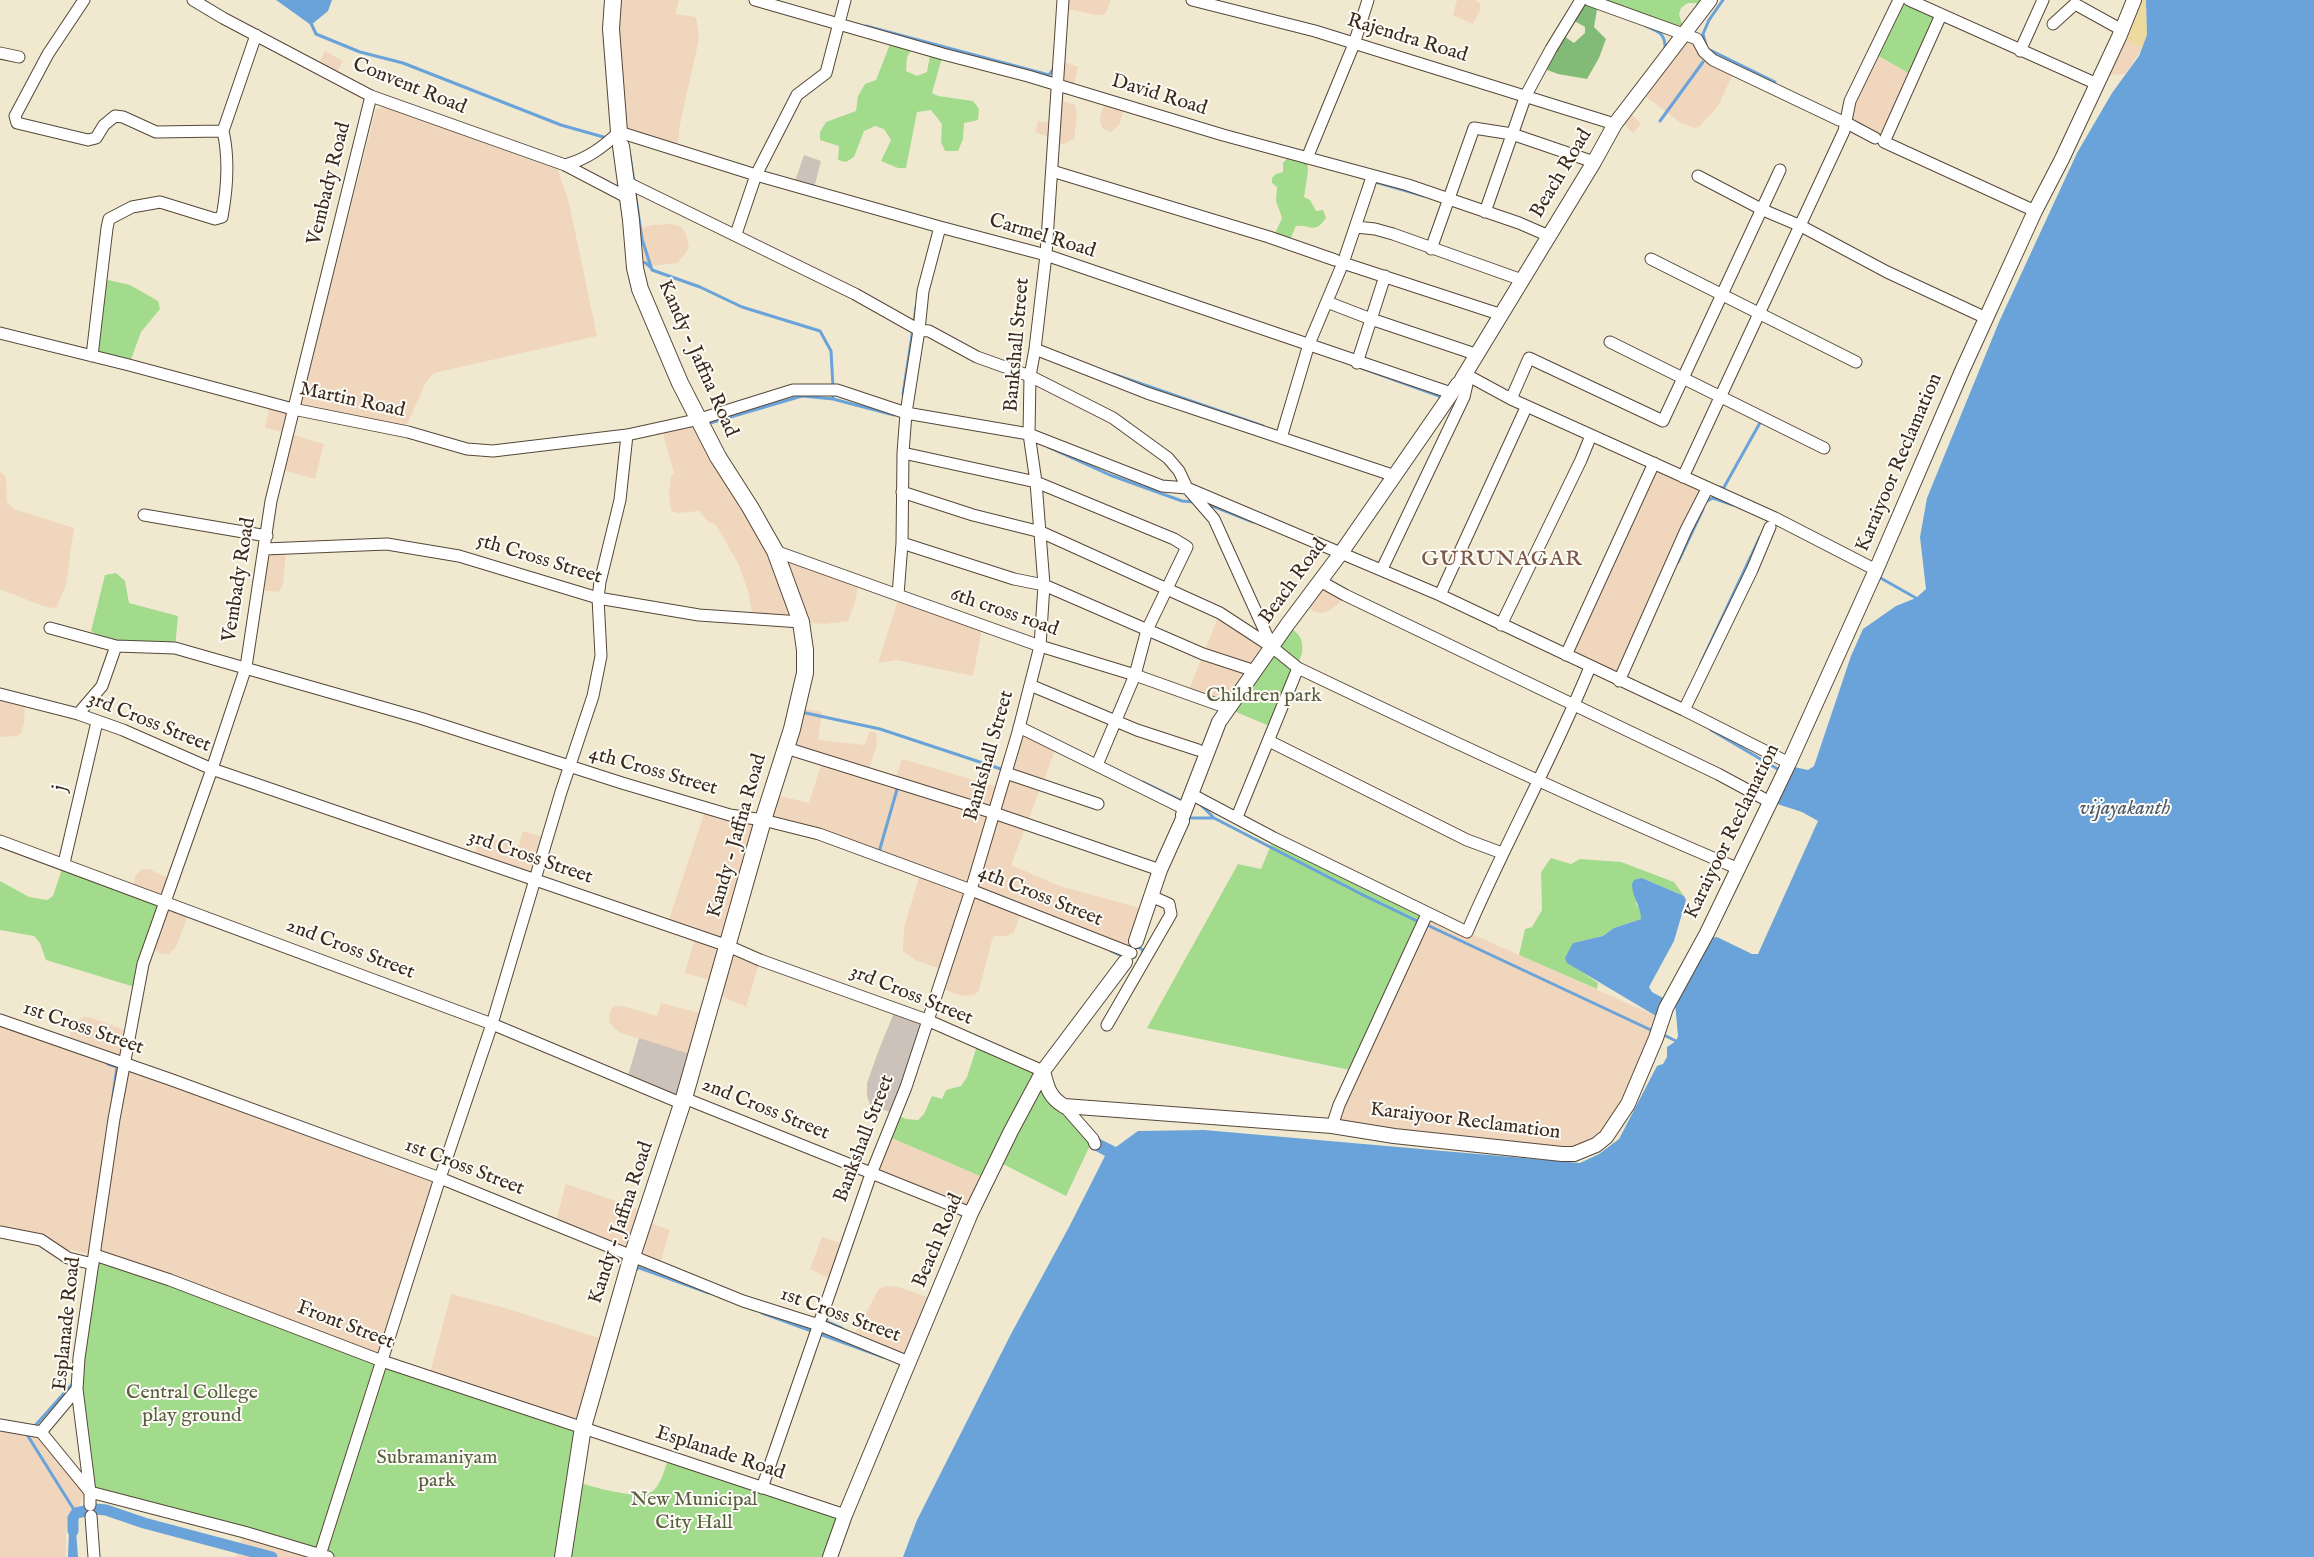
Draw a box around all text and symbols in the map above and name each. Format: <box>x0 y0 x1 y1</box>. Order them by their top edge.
street label: Rajendra Road <box>1344 9 1470 69</box>
street label: Convent Road <box>349 53 469 121</box>
street label: David Road <box>1108 70 1210 122</box>
street label: Vembady Road <box>303 120 357 248</box>
street label: Beach Road <box>1526 125 1598 223</box>
street label: Carmel Road <box>986 209 1098 265</box>
street label: Kandy - Jaffna Road <box>652 277 742 441</box>
street label: Bankshall Street <box>1000 277 1036 413</box>
street label: Karaiyoor Reclamation <box>1852 370 1948 556</box>
street label: Martin Road <box>297 378 407 424</box>
street label: Vembady Road <box>218 516 262 644</box>
street label: 5th Cross Street <box>474 530 604 590</box>
street label: Beach Road <box>1255 535 1333 629</box>
district label: GURUNAGAR <box>1420 547 1584 573</box>
street label: 6th cross road <box>947 583 1061 643</box>
park label: Children park <box>1206 685 1322 709</box>
street label: 3rd Cross Street <box>84 687 214 759</box>
street label: Bankshall Street <box>960 688 1020 824</box>
street label: Karaiyoor Reclamation <box>1680 741 1786 923</box>
street label: 4th Cross Street <box>586 742 720 802</box>
street label: Kandy - Jaffna Road <box>703 751 773 921</box>
street label: j <box>49 783 73 793</box>
water label: vijayakanth <box>2080 797 2170 823</box>
street label: 3rd Cross Street <box>464 825 596 891</box>
street label: 4th Cross Street <box>974 861 1106 933</box>
street label: 2nd Cross Street <box>282 915 418 985</box>
street label: 3rd Cross Street <box>846 960 976 1032</box>
street label: 1st Cross Street <box>19 997 147 1061</box>
street label: Bankshall Street <box>830 1072 900 1206</box>
street label: 2nd Cross Street <box>698 1073 832 1147</box>
street label: Karaiyoor Reclamation <box>1368 1098 1562 1146</box>
street label: 1st Cross Street <box>401 1134 527 1202</box>
street label: Kandy - Jaffna Road <box>584 1139 660 1307</box>
street label: Beach Road <box>908 1190 970 1292</box>
street label: Esplanade Road <box>49 1256 87 1392</box>
street label: 1st Cross Street <box>777 1283 903 1349</box>
street label: Front Street <box>293 1297 397 1355</box>
park label: Central College play ground <box>126 1382 258 1429</box>
street label: Esplanade Road <box>652 1422 788 1486</box>
park label: Subramaniyam park <box>376 1447 498 1494</box>
park label: New Municipal City Hall <box>630 1489 758 1536</box>

